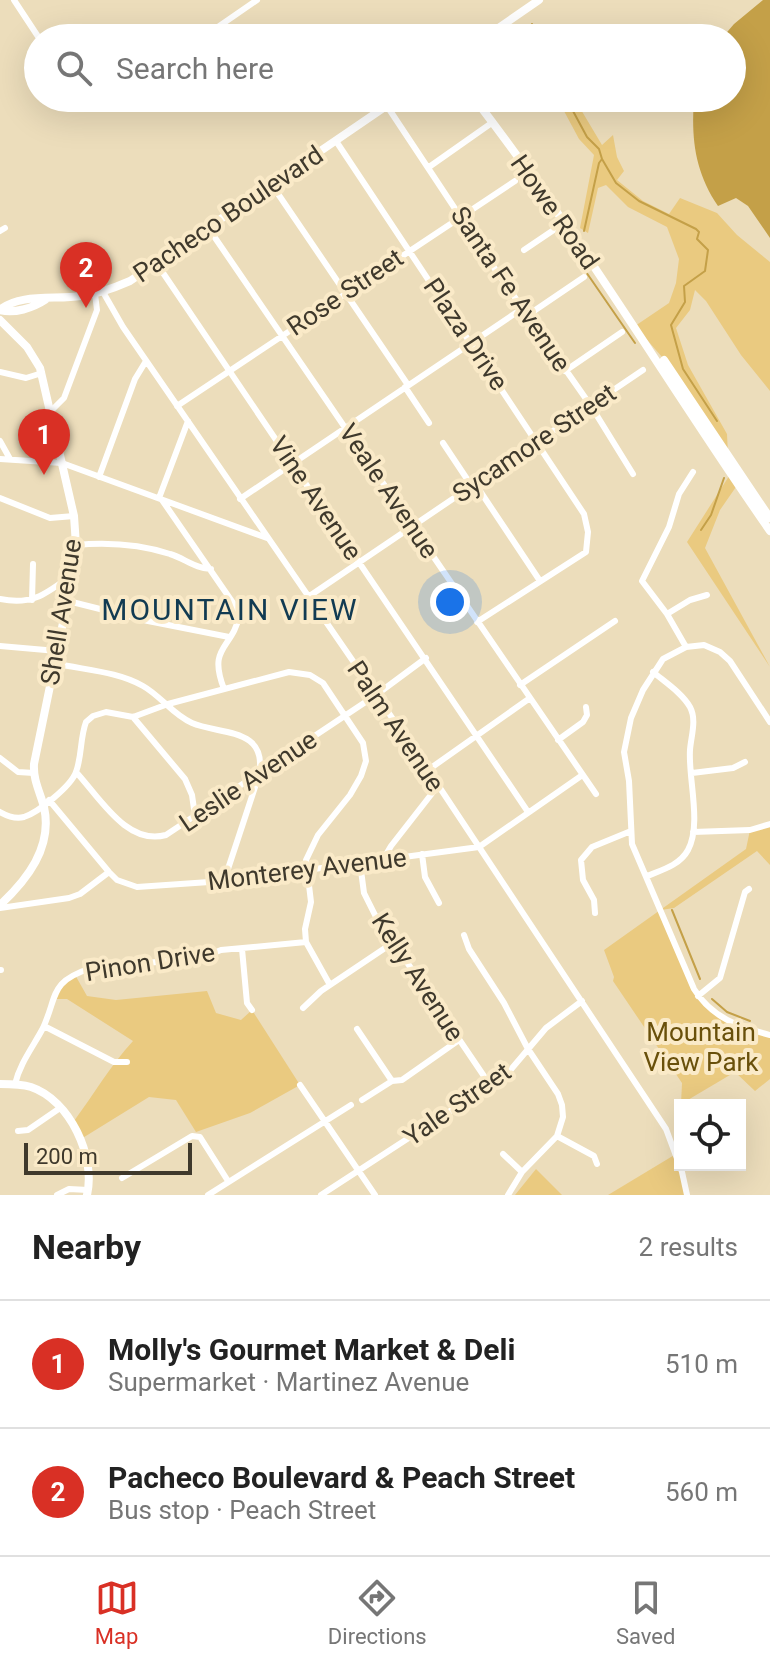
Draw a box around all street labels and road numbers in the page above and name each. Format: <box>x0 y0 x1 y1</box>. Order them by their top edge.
street label: Pacheco Boulevard <box>128 139 328 289</box>
street label: Howe Road <box>505 149 605 275</box>
street label: Santa Fe Avenue <box>445 201 577 377</box>
street label: Rose Street <box>281 242 409 342</box>
street label: Plaza Drive <box>418 272 514 396</box>
street label: Sycamore Street <box>447 377 621 509</box>
street label: Veale Avenue <box>333 418 445 564</box>
street label: Vine Avenue <box>264 431 368 565</box>
street label: Shell Avenue <box>35 537 87 687</box>
street label: Palm Avenue <box>341 655 451 797</box>
street label: Leslie Avenue <box>174 724 322 838</box>
street label: Monterey Avenue <box>206 842 408 896</box>
street label: Kelly Avenue <box>366 908 470 1046</box>
street label: Pinon Drive <box>83 937 217 987</box>
street label: Yale Street <box>398 1056 516 1152</box>

